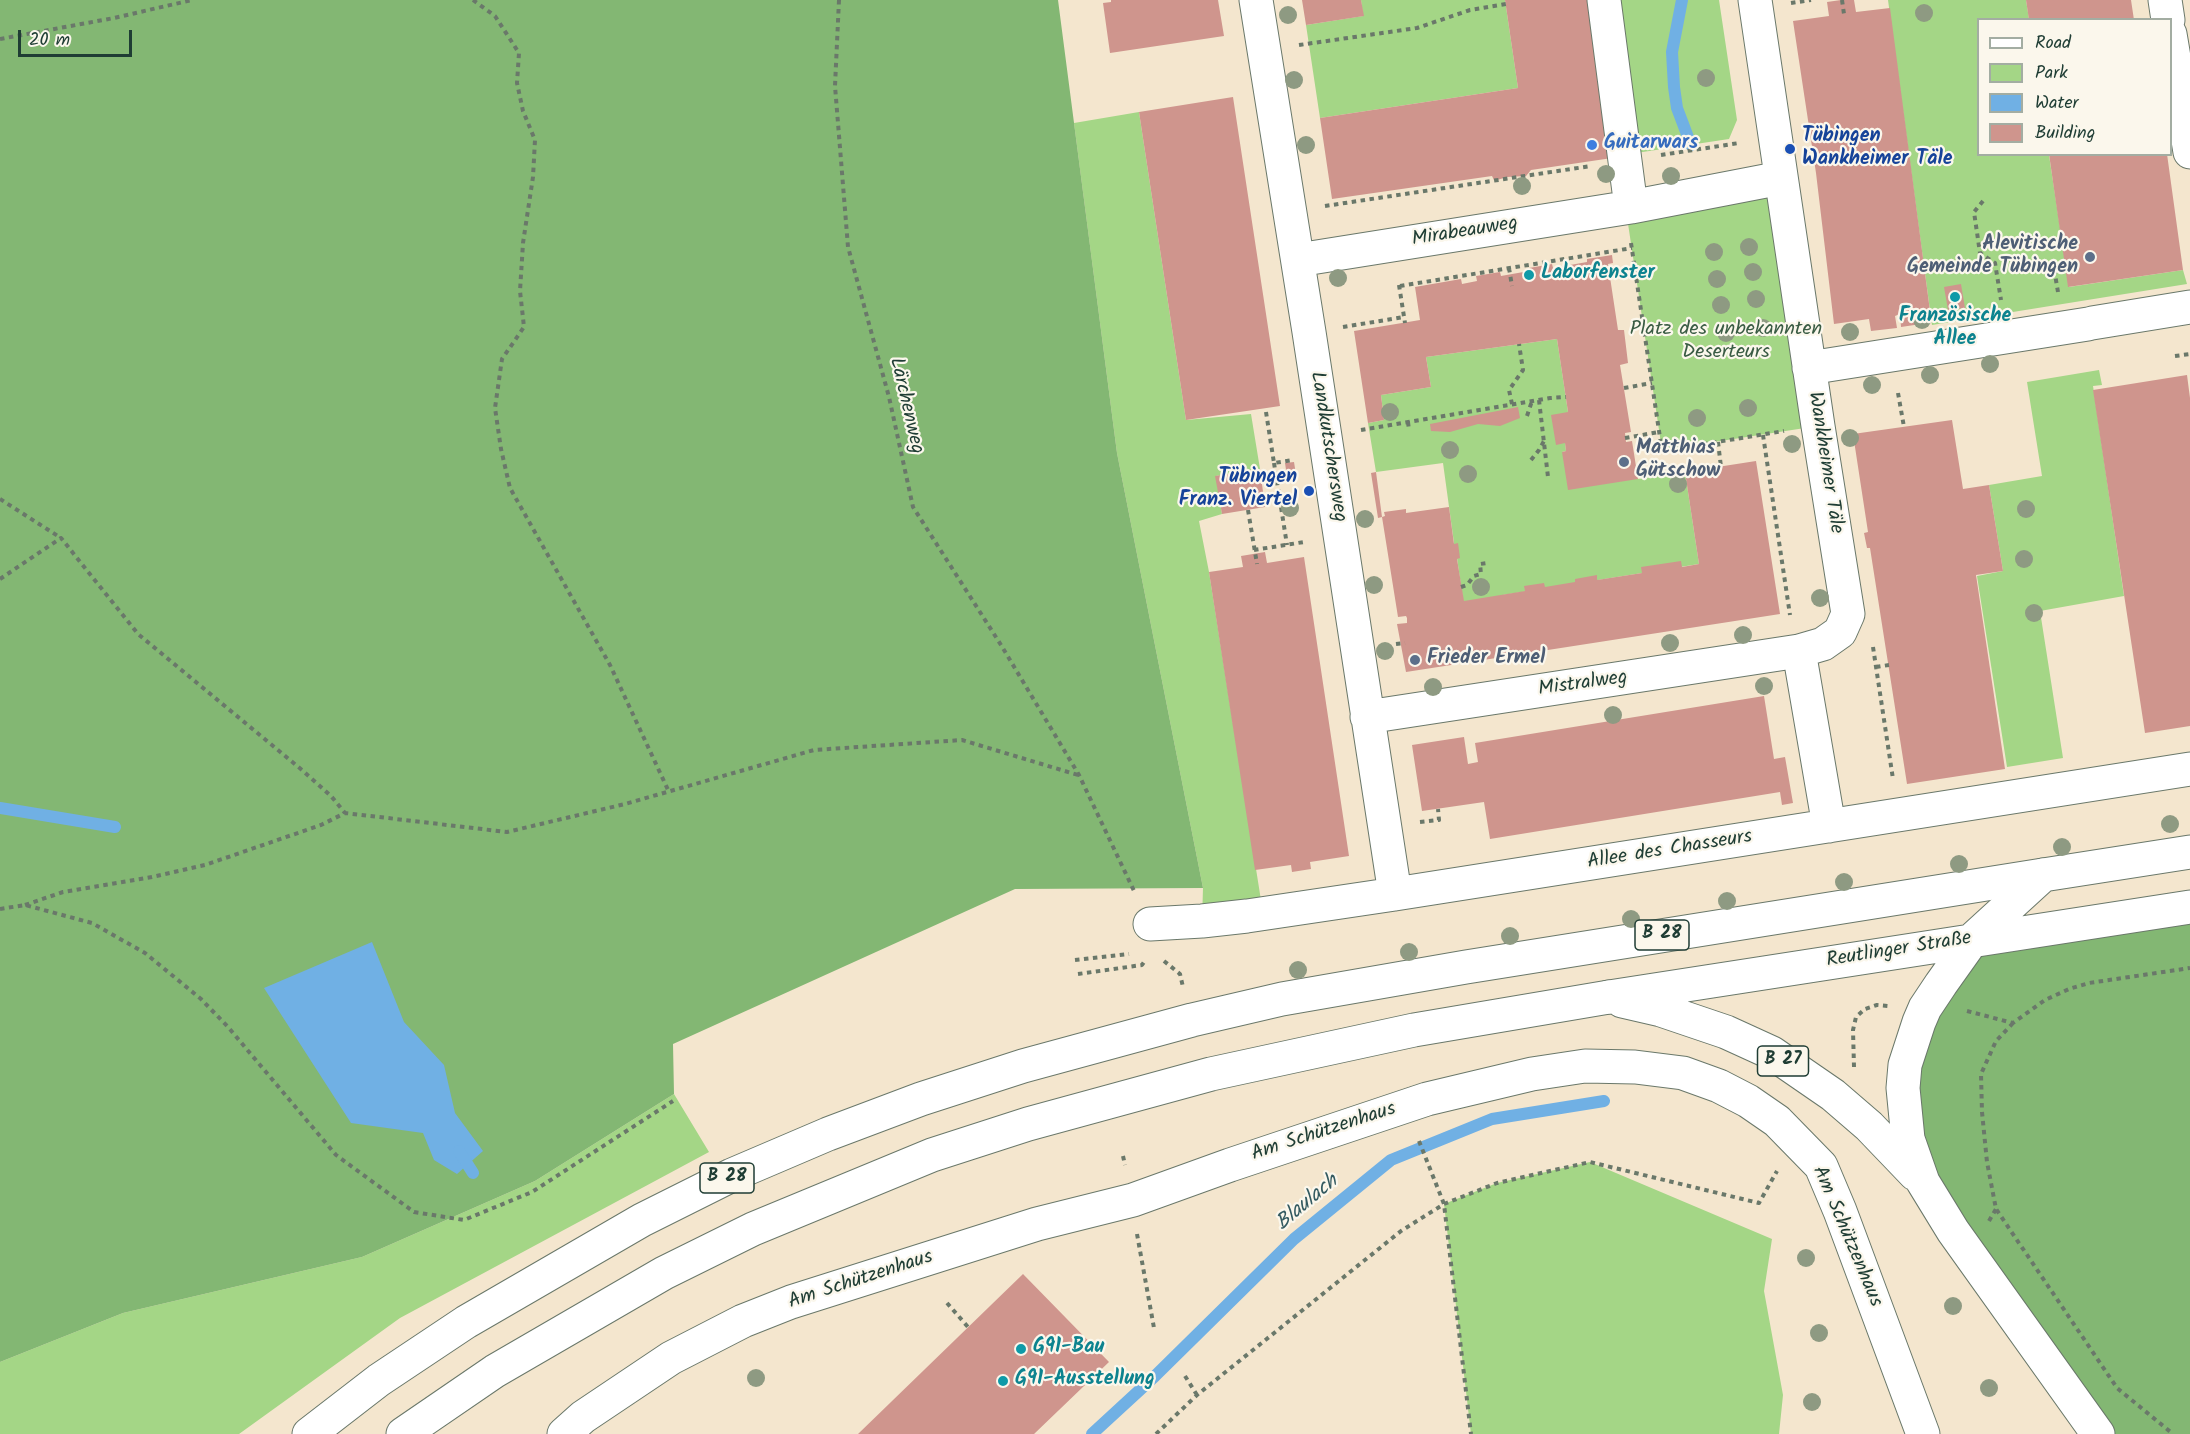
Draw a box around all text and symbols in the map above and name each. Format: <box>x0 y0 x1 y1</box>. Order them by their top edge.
scale bar <box>21 18 135 56</box>
legend <box>1977 18 2172 156</box>
text: 20 m <box>29 26 70 55</box>
text: Road <box>2035 29 2071 58</box>
text: Park <box>2035 59 2068 88</box>
text: Water <box>2035 89 2079 118</box>
text: Building <box>2035 119 2095 148</box>
place label: Tübingen Wankheimer Täle <box>1802 126 1952 173</box>
place label: Guitarwars <box>1604 133 1698 157</box>
marker: Guitarwars <box>1585 138 1599 152</box>
marker: Tübingen Wankheimer Täle <box>1783 142 1797 156</box>
street label: Mirabeauweg <box>1410 213 1520 253</box>
place label: Alevitische Gemeinde Tübingen <box>1907 234 2078 281</box>
marker: Alevitische Gemeinde Tübingen <box>2083 250 2097 264</box>
place label: Laborfenster <box>1541 263 1655 287</box>
marker: Laborfenster <box>1522 268 1536 282</box>
marker: Französische Allee <box>1948 290 1962 304</box>
place label: Französische Allee <box>1899 306 2011 353</box>
park label: Platz des unbekannten Deserteurs <box>1630 319 1822 366</box>
street label: Lärchenweg <box>882 355 928 457</box>
street label: Landkutschersweg <box>1303 370 1351 524</box>
street label: Wankheimer Täle <box>1801 390 1847 536</box>
place label: Matthias Gütschow <box>1636 438 1720 485</box>
marker: Matthias Gütschow <box>1617 455 1631 469</box>
place label: Tübingen Franz. Viertel <box>1179 467 1297 514</box>
marker: Tübingen Franz. Viertel <box>1302 484 1316 498</box>
place label: Frieder Ermel <box>1427 648 1545 672</box>
marker: Frieder Ermel <box>1408 653 1422 667</box>
street label: Mistralweg <box>1537 667 1629 703</box>
street label: Allee des Chasseurs <box>1586 826 1754 876</box>
road number: B 28 <box>1635 920 1689 950</box>
street label: Reutlinger Straße <box>1825 928 1973 974</box>
road number: B 27 <box>1758 1046 1808 1076</box>
street label: Am Schützenhaus <box>1249 1098 1399 1168</box>
road number: B 28 <box>700 1163 754 1193</box>
street label: Am Schützenhaus <box>1806 1163 1886 1311</box>
water label: Blaulach <box>1272 1171 1344 1237</box>
street label: Am Schützenhaus <box>786 1246 936 1316</box>
place label: G91-Bau <box>1033 1337 1104 1361</box>
marker: G91-Bau <box>1014 1342 1028 1356</box>
place label: G91-Ausstellung <box>1015 1369 1155 1393</box>
marker: G91-Ausstellung <box>996 1374 1010 1388</box>

